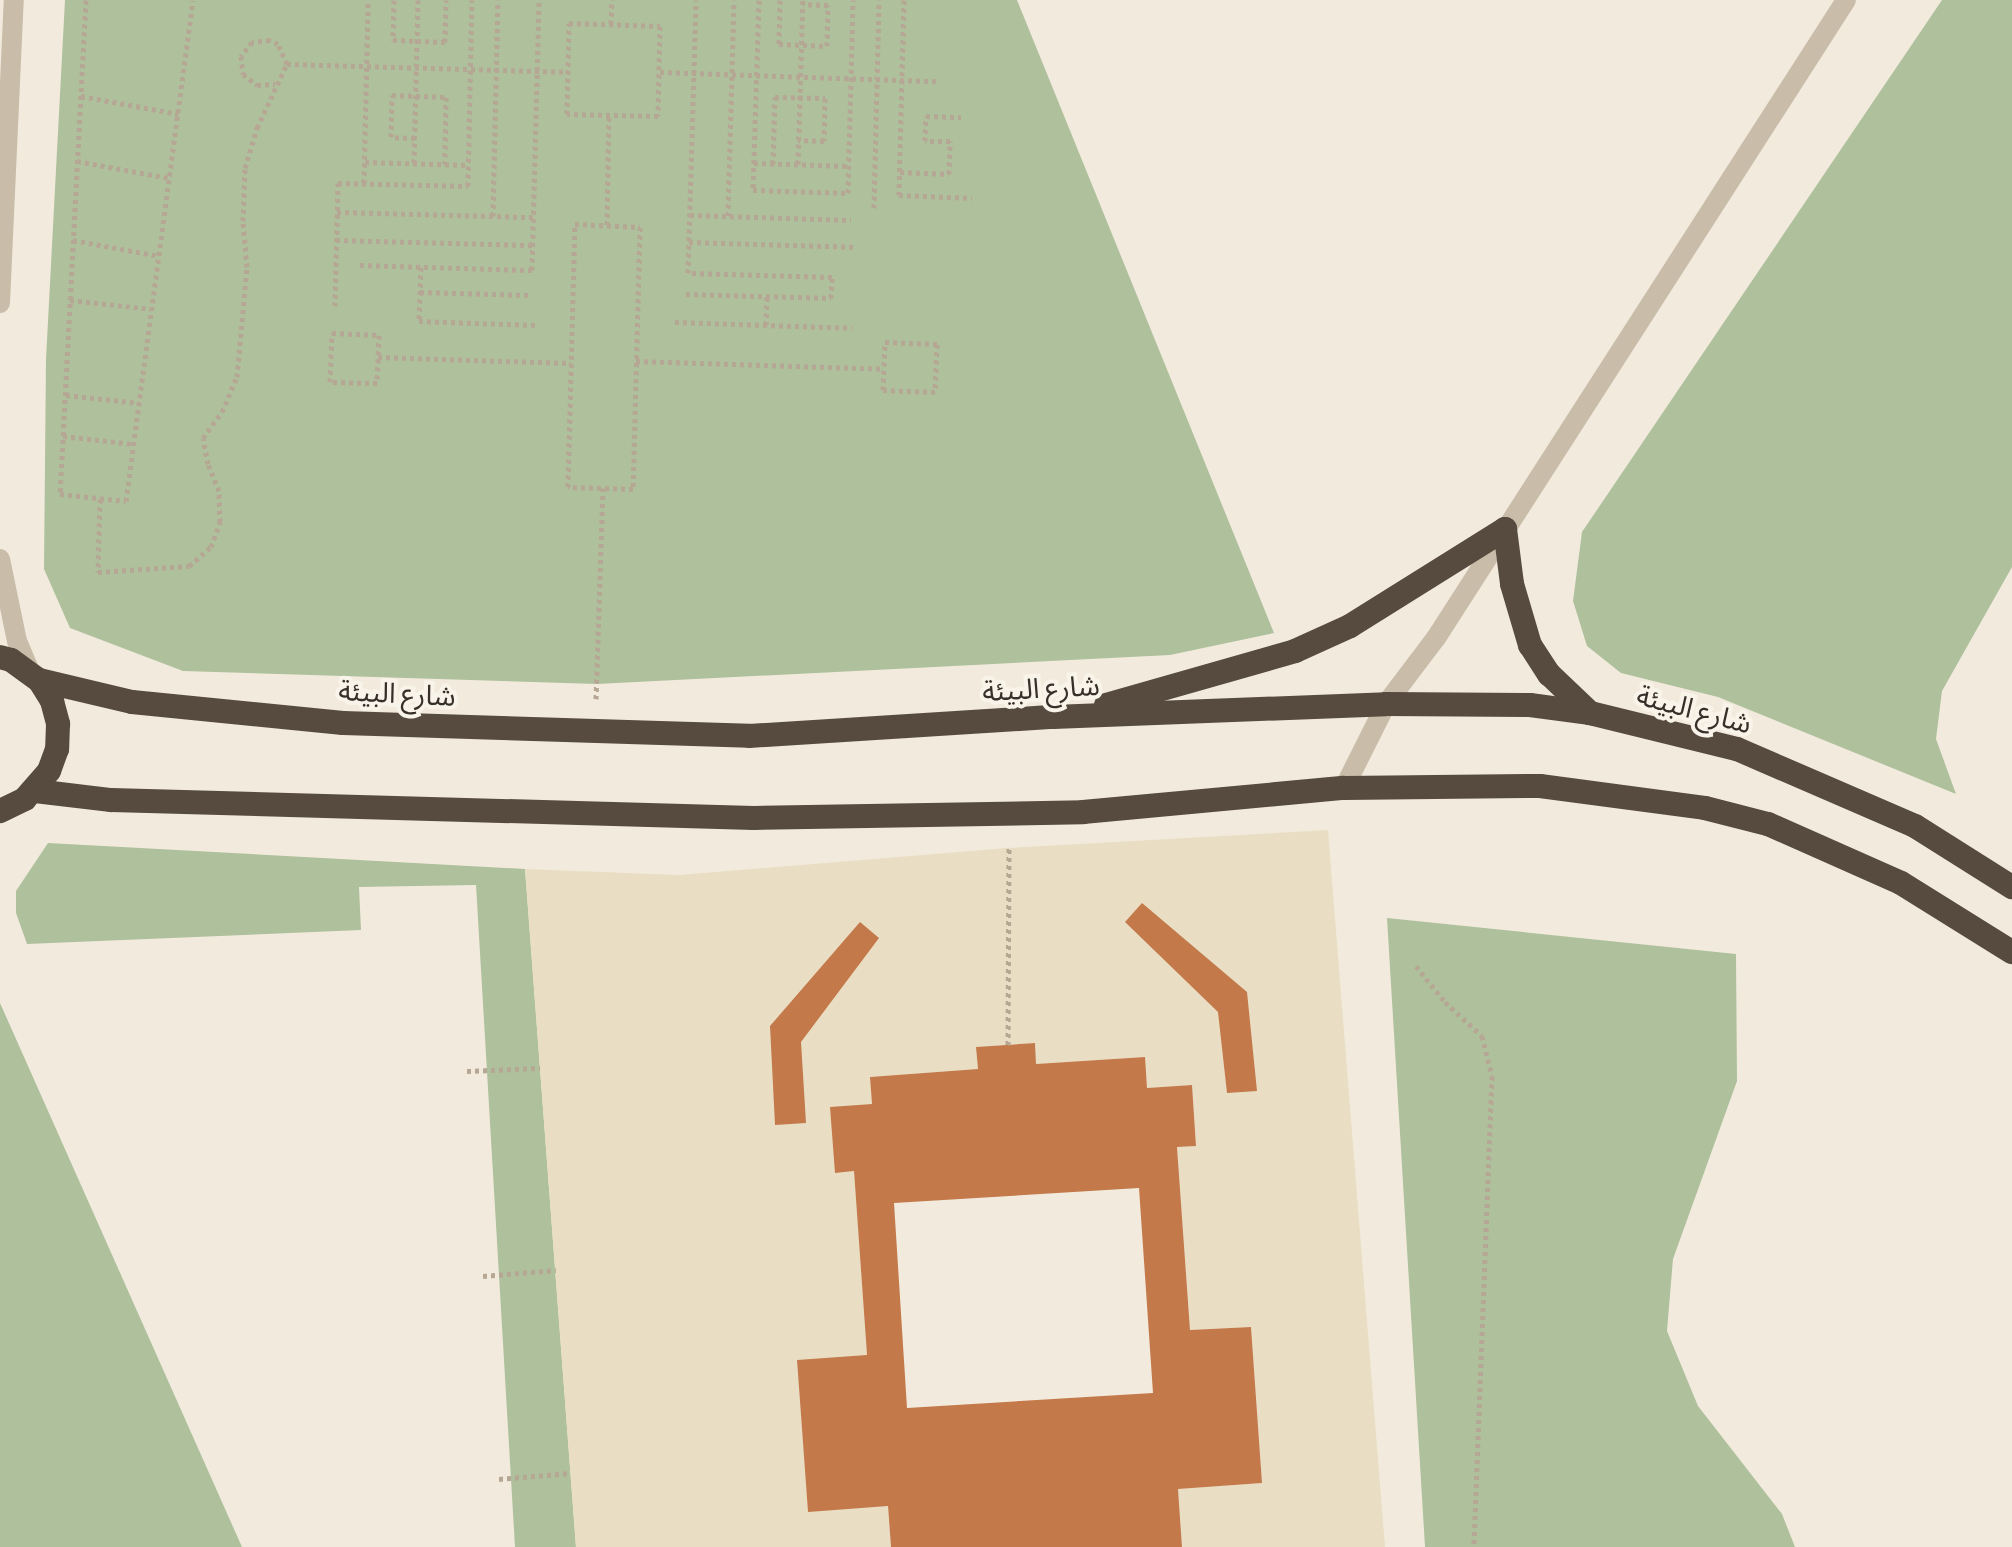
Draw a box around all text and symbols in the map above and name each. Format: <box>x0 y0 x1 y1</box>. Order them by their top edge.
street label: شارع البيئة <box>982 669 1100 709</box>
street label: شارع البيئة <box>338 674 456 714</box>
street label: شارع البيئة <box>1633 679 1755 741</box>

